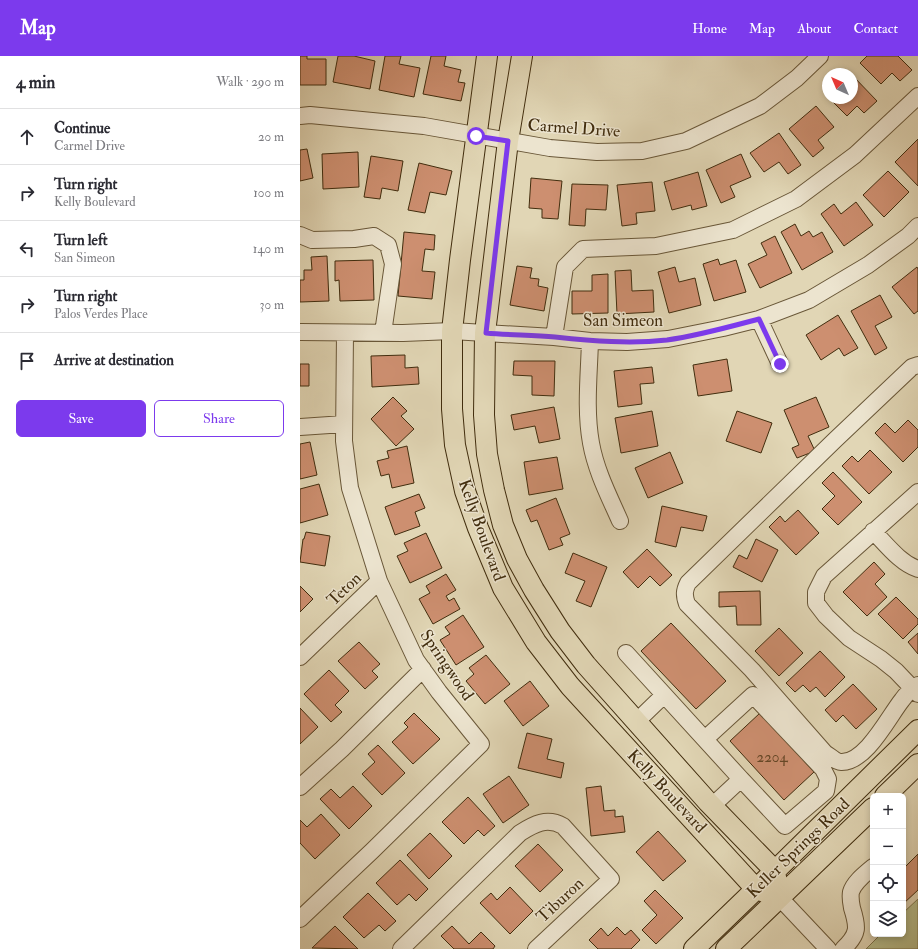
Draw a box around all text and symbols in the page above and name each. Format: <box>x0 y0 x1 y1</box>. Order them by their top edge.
text: Map <box>20 16 56 40</box>
text: Home <box>692 20 727 37</box>
text: Map <box>749 20 775 37</box>
text: About <box>797 20 831 37</box>
text: Contact <box>853 20 898 37</box>
north arrow <box>822 68 858 104</box>
text: 4 min <box>16 72 55 93</box>
text: Walk · 290 m <box>216 74 284 90</box>
street label: Carmel Drive <box>527 114 621 142</box>
text: Continue <box>54 119 110 138</box>
icon: ahead <box>16 126 38 148</box>
route start <box>467 127 485 145</box>
text: 20 m <box>258 129 284 145</box>
text: Carmel Drive <box>54 138 125 154</box>
text: Turn right <box>54 175 117 194</box>
icon: right <box>16 182 38 204</box>
text: 100 m <box>253 185 284 201</box>
text: Kelly Boulevard <box>54 194 136 210</box>
text: Turn left <box>54 231 108 250</box>
icon: left <box>16 238 38 260</box>
text: 140 m <box>253 241 284 257</box>
text: San Simeon <box>54 250 115 266</box>
text: Turn right <box>54 287 117 306</box>
icon: right <box>16 294 38 316</box>
text: 30 m <box>260 297 284 313</box>
text: Palos Verdes Place <box>54 306 148 322</box>
street label: San Simeon <box>583 310 663 331</box>
icon: arrive <box>16 350 38 372</box>
text: Arrive at destination <box>54 351 174 370</box>
route end <box>771 355 789 373</box>
button: Save <box>16 400 146 437</box>
button: Share <box>154 400 284 437</box>
street label: Kelly Boulevard <box>453 476 510 585</box>
street label: Teton <box>322 567 366 610</box>
street label: Springwood <box>415 626 479 706</box>
street label: Kelly Boulevard <box>622 745 712 838</box>
house number: 2204 <box>757 748 788 767</box>
street label: Keller Springs Road <box>742 793 855 903</box>
map controls <box>870 793 906 937</box>
button: + <box>870 793 906 829</box>
button: − <box>870 829 906 865</box>
button: locate <box>870 865 906 901</box>
street label: Tiburon <box>532 873 588 927</box>
button: layers <box>870 901 906 937</box>

